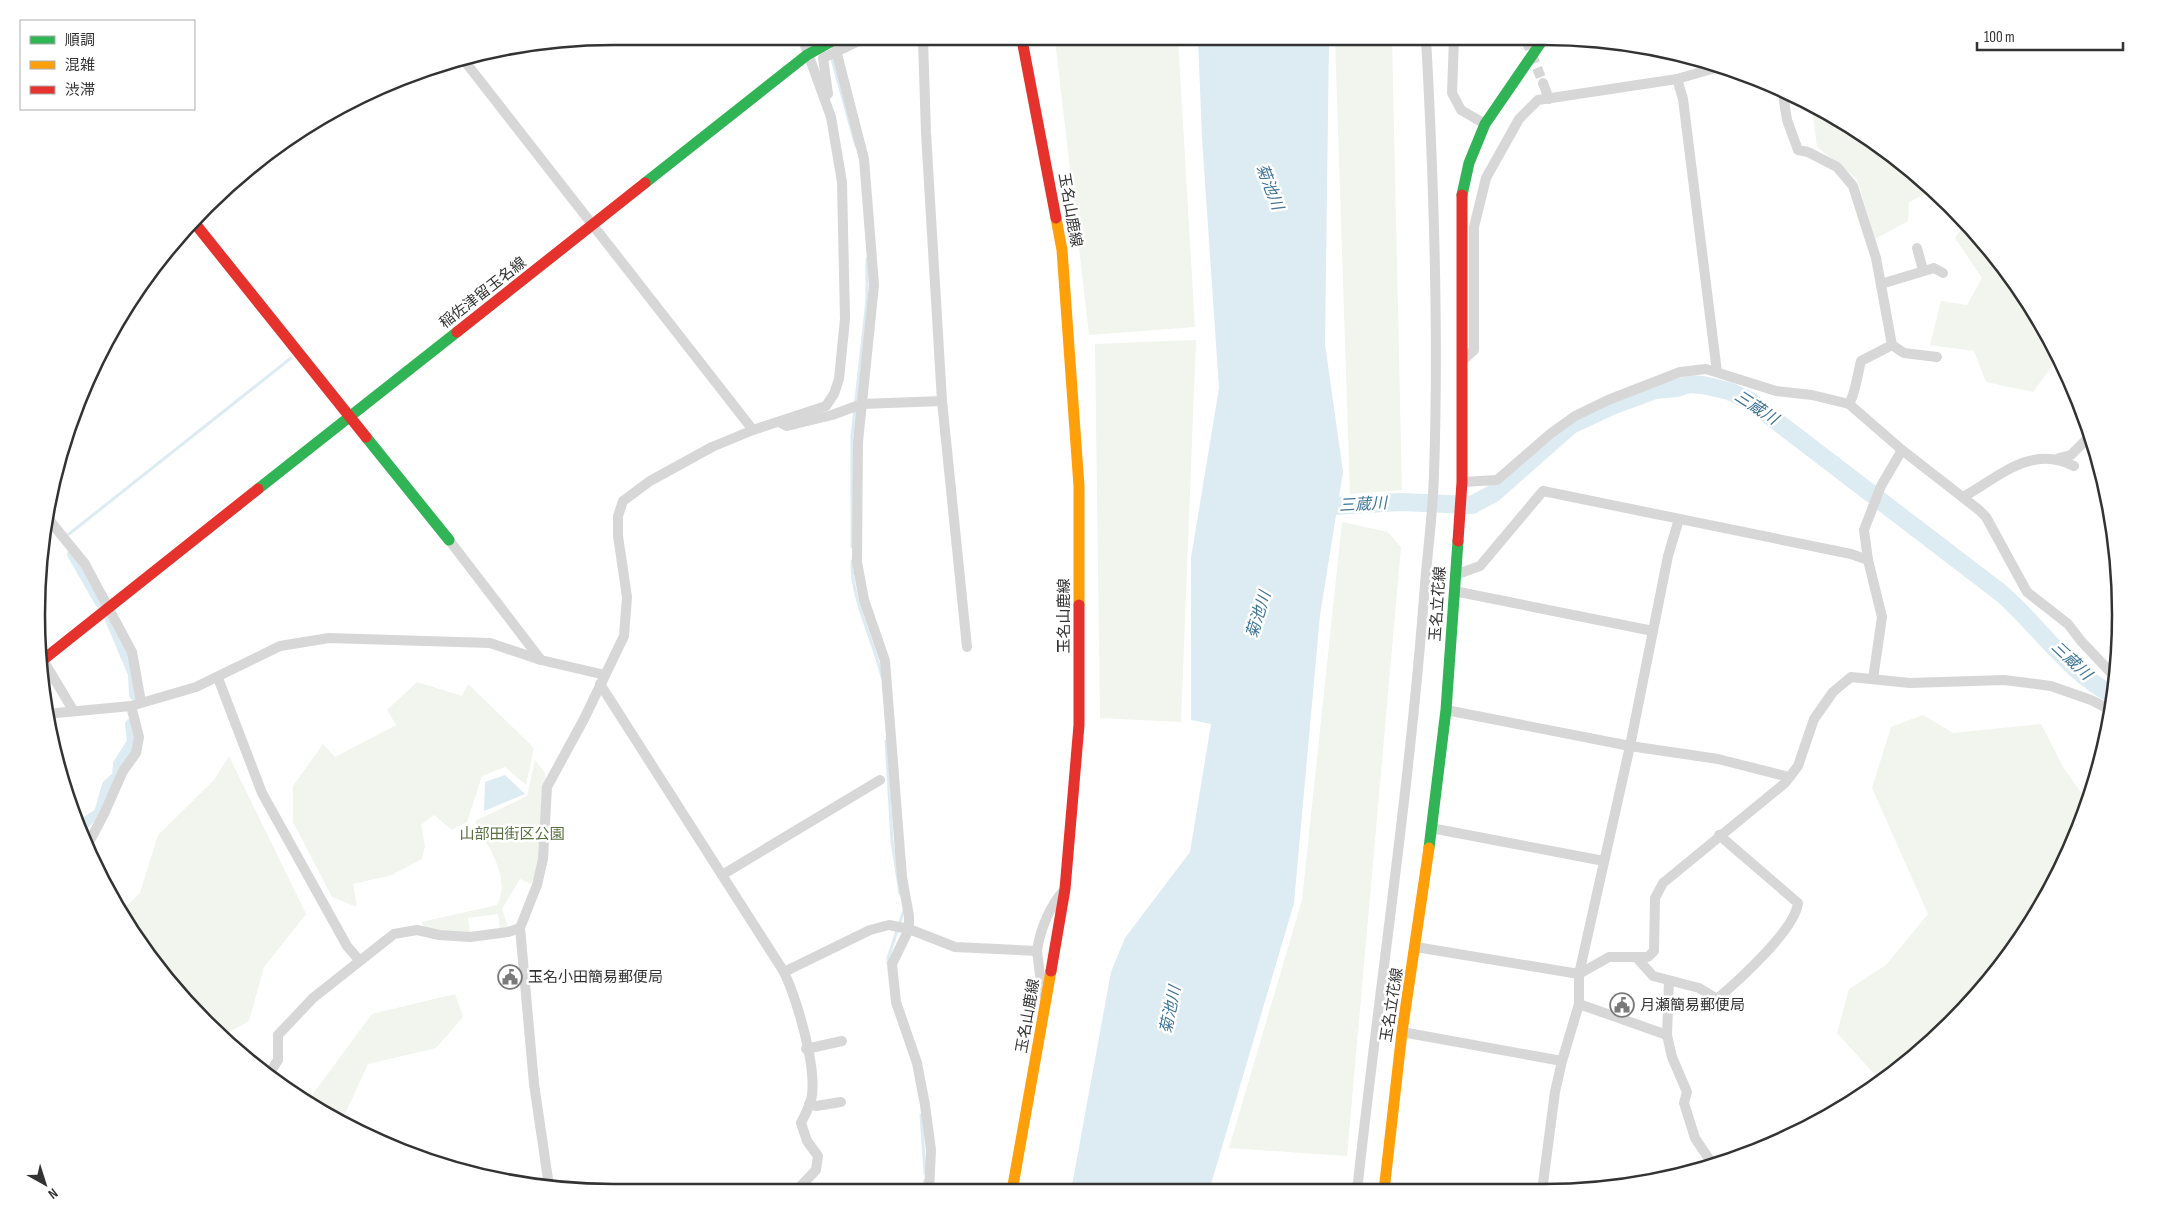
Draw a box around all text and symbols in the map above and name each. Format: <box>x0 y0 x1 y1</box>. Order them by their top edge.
legend <box>20 20 195 110</box>
scale bar <box>1977 20 2123 52</box>
text: 100 m <box>1984 28 2015 47</box>
text: 順調 <box>65 31 95 50</box>
text: 混雑 <box>65 56 95 75</box>
text: 渋滞 <box>65 81 95 100</box>
water label: 菊池川 <box>1252 161 1287 215</box>
street label: 玉名山鹿線 <box>1054 171 1086 249</box>
street label: 稲佐津留玉名線 <box>436 253 530 333</box>
water label: 三蔵川 <box>1731 387 1783 430</box>
water label: 三蔵川 <box>1339 494 1389 516</box>
street label: 玉名立花線 <box>1426 566 1450 642</box>
street label: 玉名山鹿線 <box>1055 578 1074 654</box>
water label: 菊池川 <box>1243 587 1276 641</box>
water label: 三蔵川 <box>2047 638 2096 686</box>
park label: 山部田街区公園 <box>459 825 565 844</box>
public building icon: 玉名小田簡易郵便局 <box>497 964 523 990</box>
street label: 玉名立花線 <box>1377 966 1407 1044</box>
place label: 玉名小田簡易郵便局 <box>528 968 663 987</box>
street label: 玉名山鹿線 <box>1012 977 1044 1055</box>
water label: 菊池川 <box>1157 983 1186 1035</box>
public building icon: 月瀬簡易郵便局 <box>1609 992 1635 1018</box>
place label: 月瀬簡易郵便局 <box>1640 996 1745 1015</box>
north arrow <box>20 1159 70 1209</box>
text: N <box>45 1185 61 1203</box>

